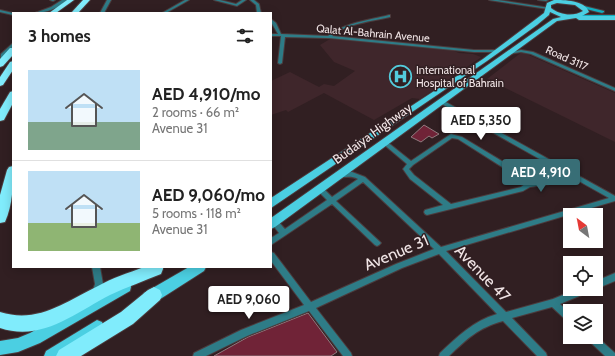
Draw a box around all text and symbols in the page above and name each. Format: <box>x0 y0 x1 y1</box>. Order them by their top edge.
street label: Qalat Al-Bahrain Avenue <box>316 21 431 45</box>
icon: filters <box>234 25 256 47</box>
text: 3 homes <box>28 26 91 46</box>
street label: Road 3117 <box>544 42 591 74</box>
hospital icon: International Hospital of Bahrain <box>388 63 414 89</box>
place label: International Hospital of Bahrain <box>416 63 504 90</box>
text: AED 4,910/mo <box>152 84 260 104</box>
icon: home <box>60 86 108 134</box>
street label: Budaiya Highway <box>329 99 415 167</box>
text: 2 rooms · 66 m² <box>152 104 239 120</box>
pin: AED 5,350 <box>435 107 527 141</box>
text: AED 5,350 <box>451 112 511 128</box>
text: Avenue 31 <box>152 120 207 136</box>
pin: AED 4,910 <box>495 159 587 193</box>
text: AED 4,910 <box>511 164 571 180</box>
text: AED 9,060/mo <box>152 185 265 205</box>
icon: home <box>60 187 108 235</box>
text: 5 rooms · 118 m² <box>152 205 241 221</box>
north arrow <box>563 208 603 248</box>
map controls <box>563 208 603 344</box>
text: Avenue 31 <box>152 221 207 237</box>
street label: Avenue 31 <box>361 230 431 275</box>
street label: Avenue 47 <box>451 241 514 306</box>
button: locate <box>563 256 603 296</box>
pin: AED 9,060 <box>203 286 295 320</box>
text: AED 9,060 <box>217 291 281 307</box>
button: layers <box>563 304 603 344</box>

